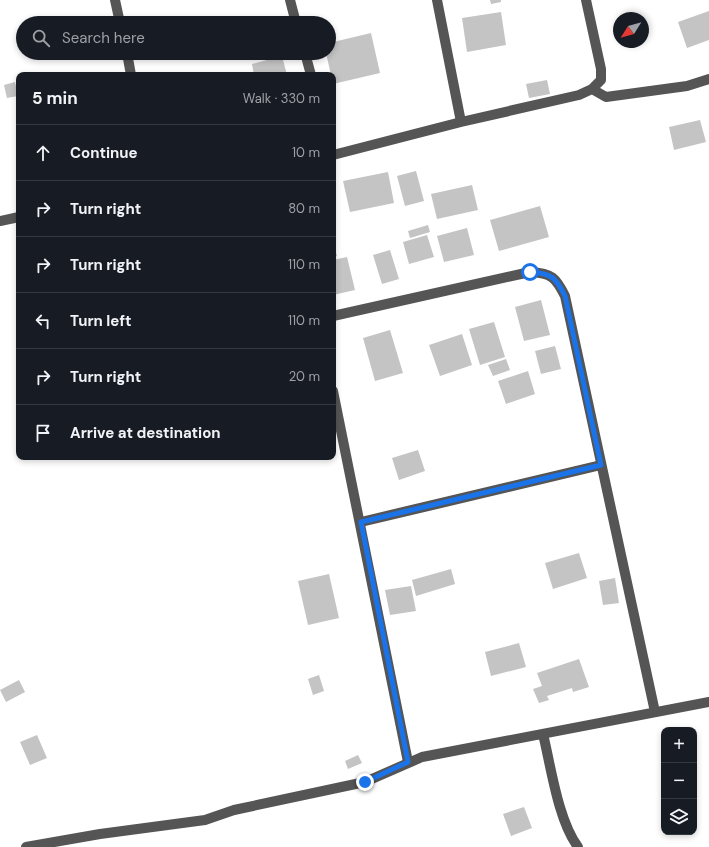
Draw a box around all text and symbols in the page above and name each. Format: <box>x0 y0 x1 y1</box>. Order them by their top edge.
north arrow <box>613 12 649 48</box>
search box <box>16 16 336 60</box>
icon: search <box>30 27 52 49</box>
text: Search here <box>62 28 145 48</box>
text: 5 min <box>32 87 78 109</box>
text: Walk · 330 m <box>243 90 320 107</box>
icon: ahead <box>32 142 54 164</box>
text: Continue <box>70 143 138 163</box>
text: 10 m <box>292 144 320 161</box>
icon: right <box>32 198 54 220</box>
text: Turn right <box>70 199 141 219</box>
text: 80 m <box>288 200 320 217</box>
icon: right <box>32 254 54 276</box>
text: Turn right <box>70 255 141 275</box>
text: 110 m <box>288 256 320 273</box>
route start <box>521 263 539 281</box>
icon: left <box>32 310 54 332</box>
text: Turn left <box>70 311 131 331</box>
text: 110 m <box>288 312 320 329</box>
icon: right <box>32 366 54 388</box>
text: Turn right <box>70 367 141 387</box>
text: 20 m <box>289 368 320 385</box>
icon: arrive <box>32 422 54 444</box>
text: Arrive at destination <box>70 423 221 443</box>
map controls <box>661 727 697 835</box>
button: + <box>661 727 697 763</box>
button: − <box>661 763 697 799</box>
route end <box>356 773 374 791</box>
button: layers <box>661 799 697 835</box>

